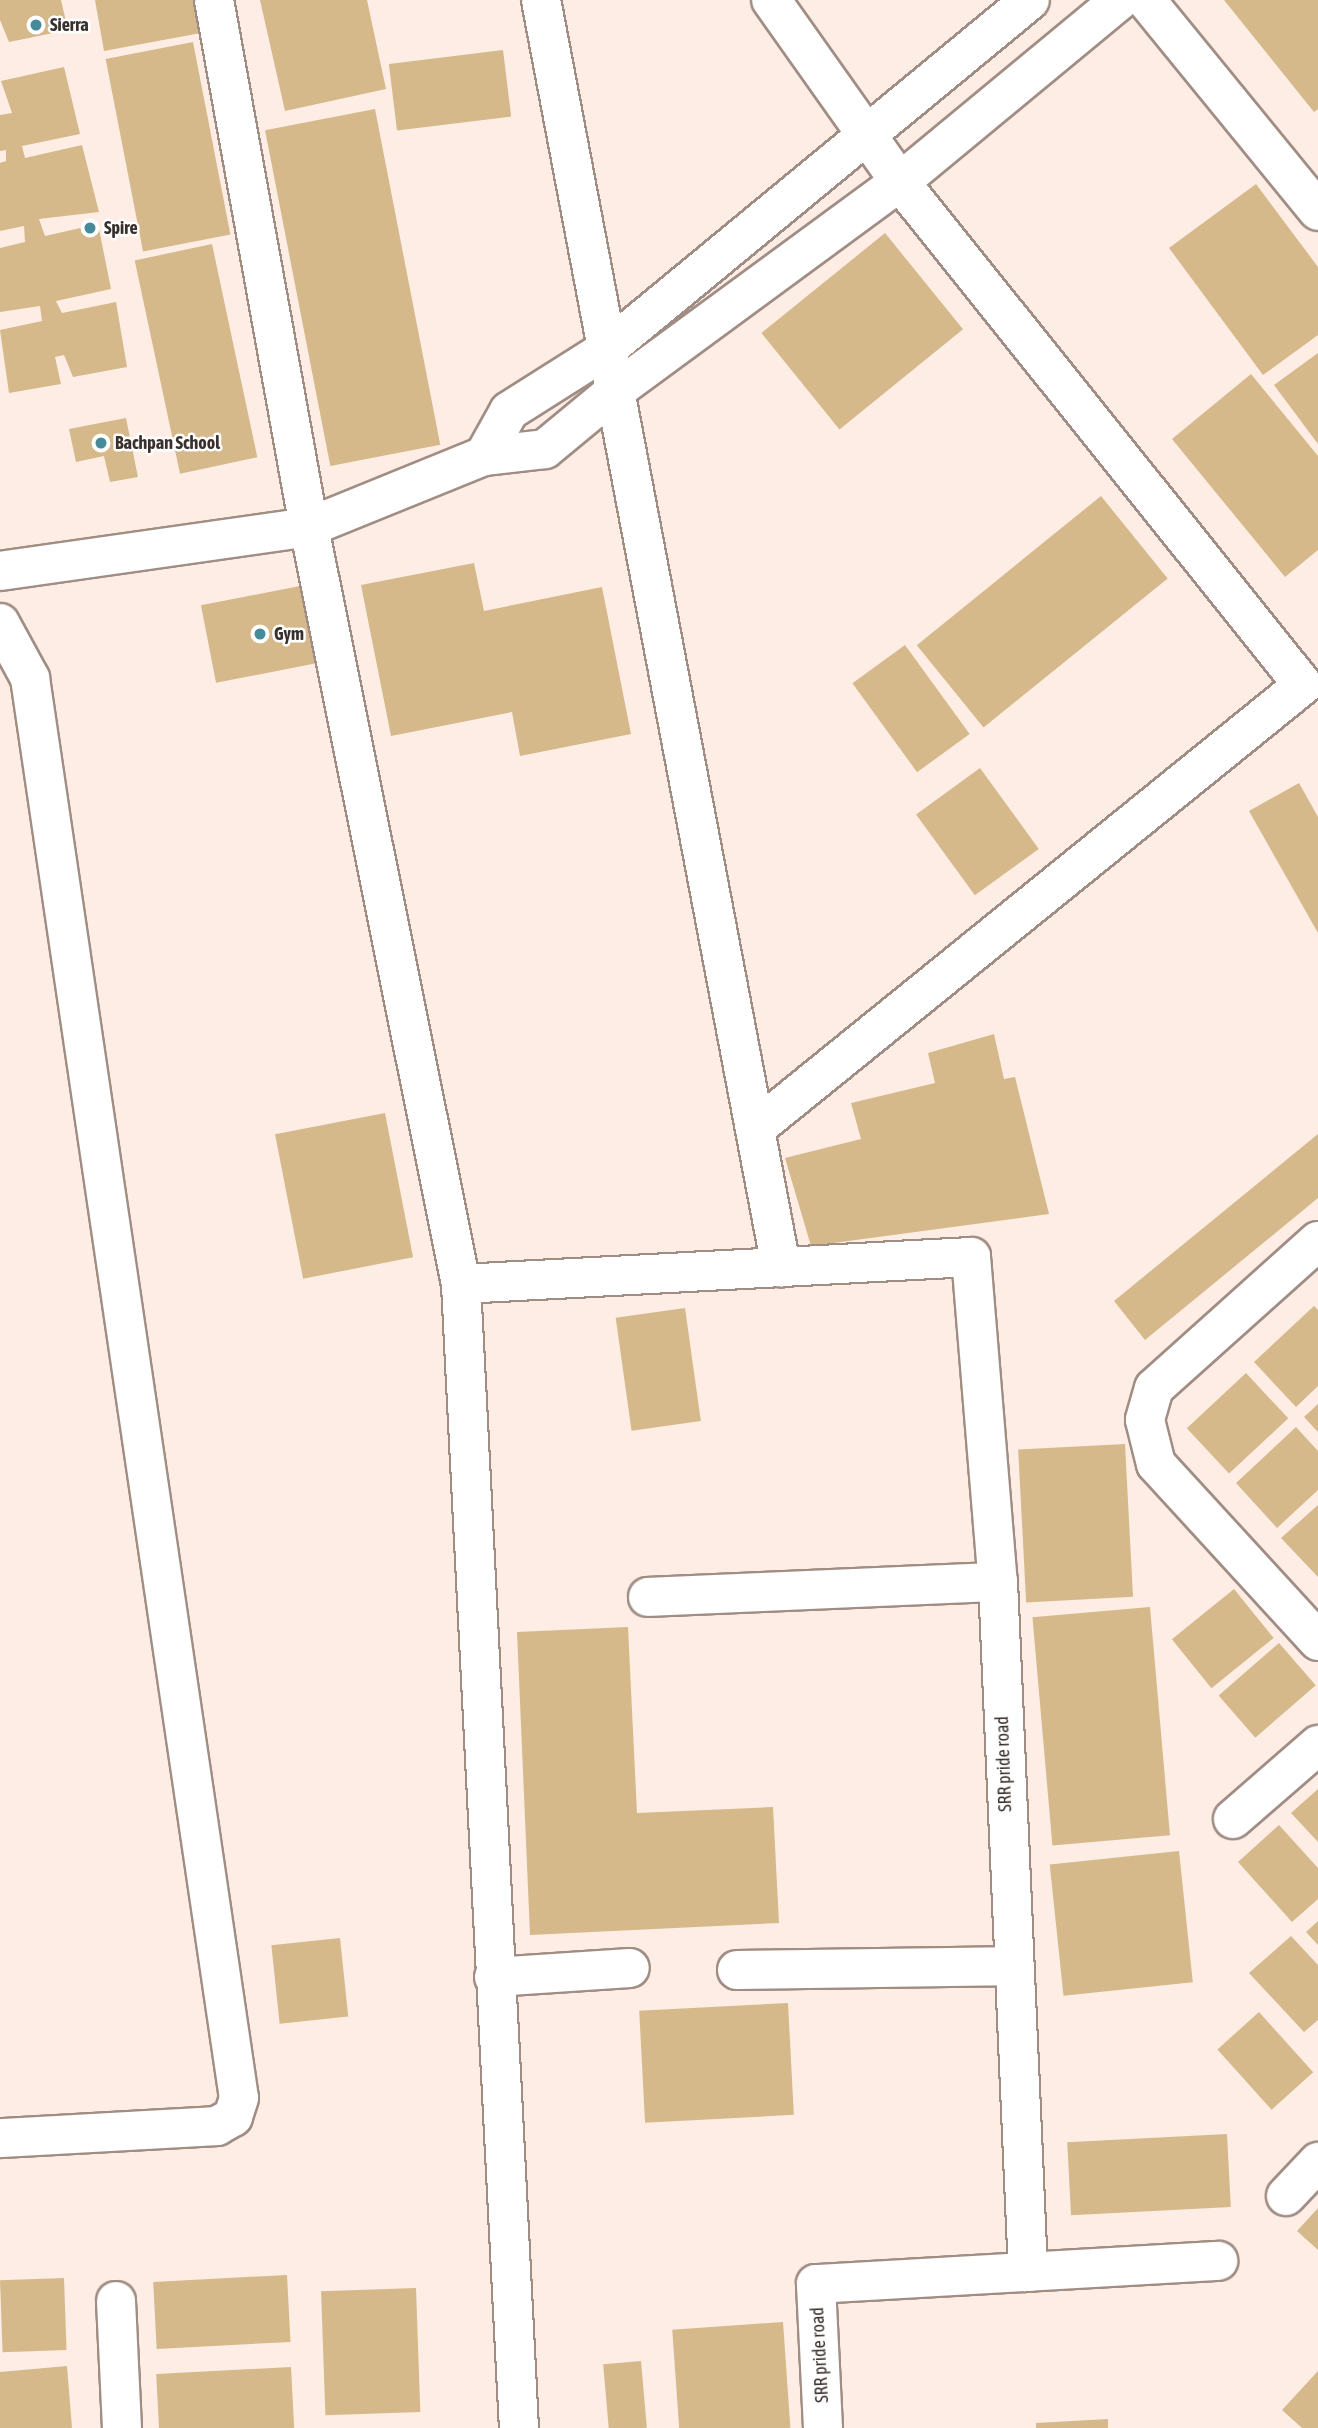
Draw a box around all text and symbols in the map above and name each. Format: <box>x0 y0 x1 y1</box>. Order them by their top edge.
place label: Sierra <box>50 14 89 36</box>
marker: Sierra <box>28 17 44 33</box>
place label: Spire <box>104 217 138 239</box>
marker: Spire <box>82 220 98 236</box>
place label: Bachpan School <box>115 432 220 454</box>
marker: Bachpan School <box>93 435 109 451</box>
place label: Gym <box>274 623 304 645</box>
marker: Gym <box>252 626 268 642</box>
street label: SRR pride road <box>992 1716 1016 1812</box>
street label: SRR pride road <box>807 2307 833 2403</box>

